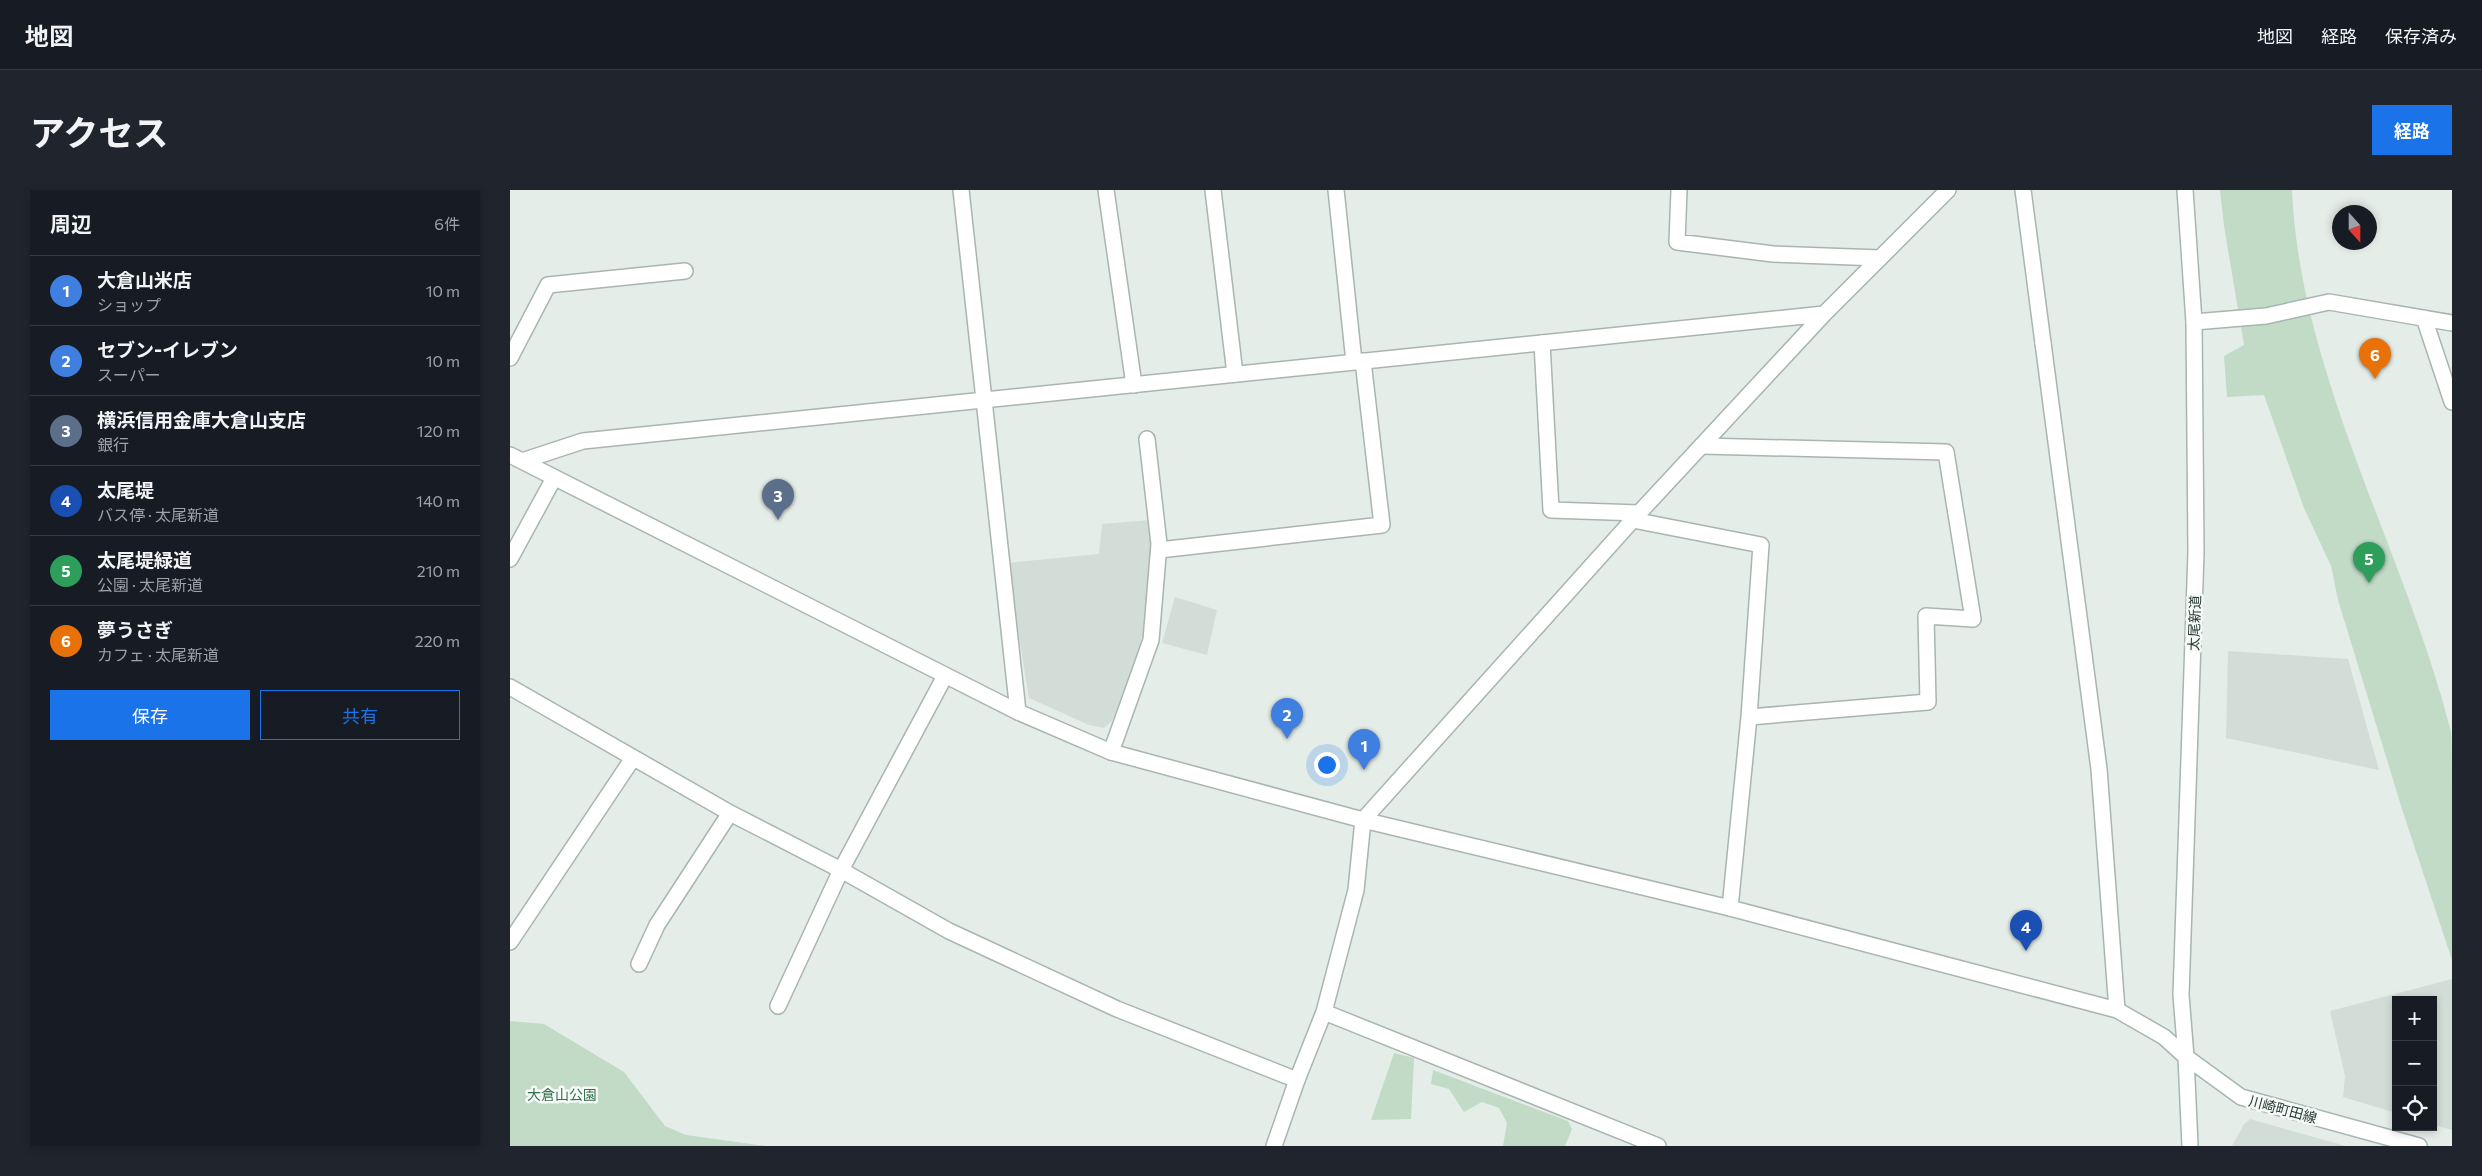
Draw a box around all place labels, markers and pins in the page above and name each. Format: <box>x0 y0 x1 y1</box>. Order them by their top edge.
pin: 6 <box>2359 338 2391 379</box>
pin: 3 <box>762 479 794 520</box>
pin: 5 <box>2353 542 2385 583</box>
pin: 2 <box>1271 698 1303 739</box>
pin: 1 <box>1348 729 1380 770</box>
pin: 4 <box>2010 910 2042 951</box>

